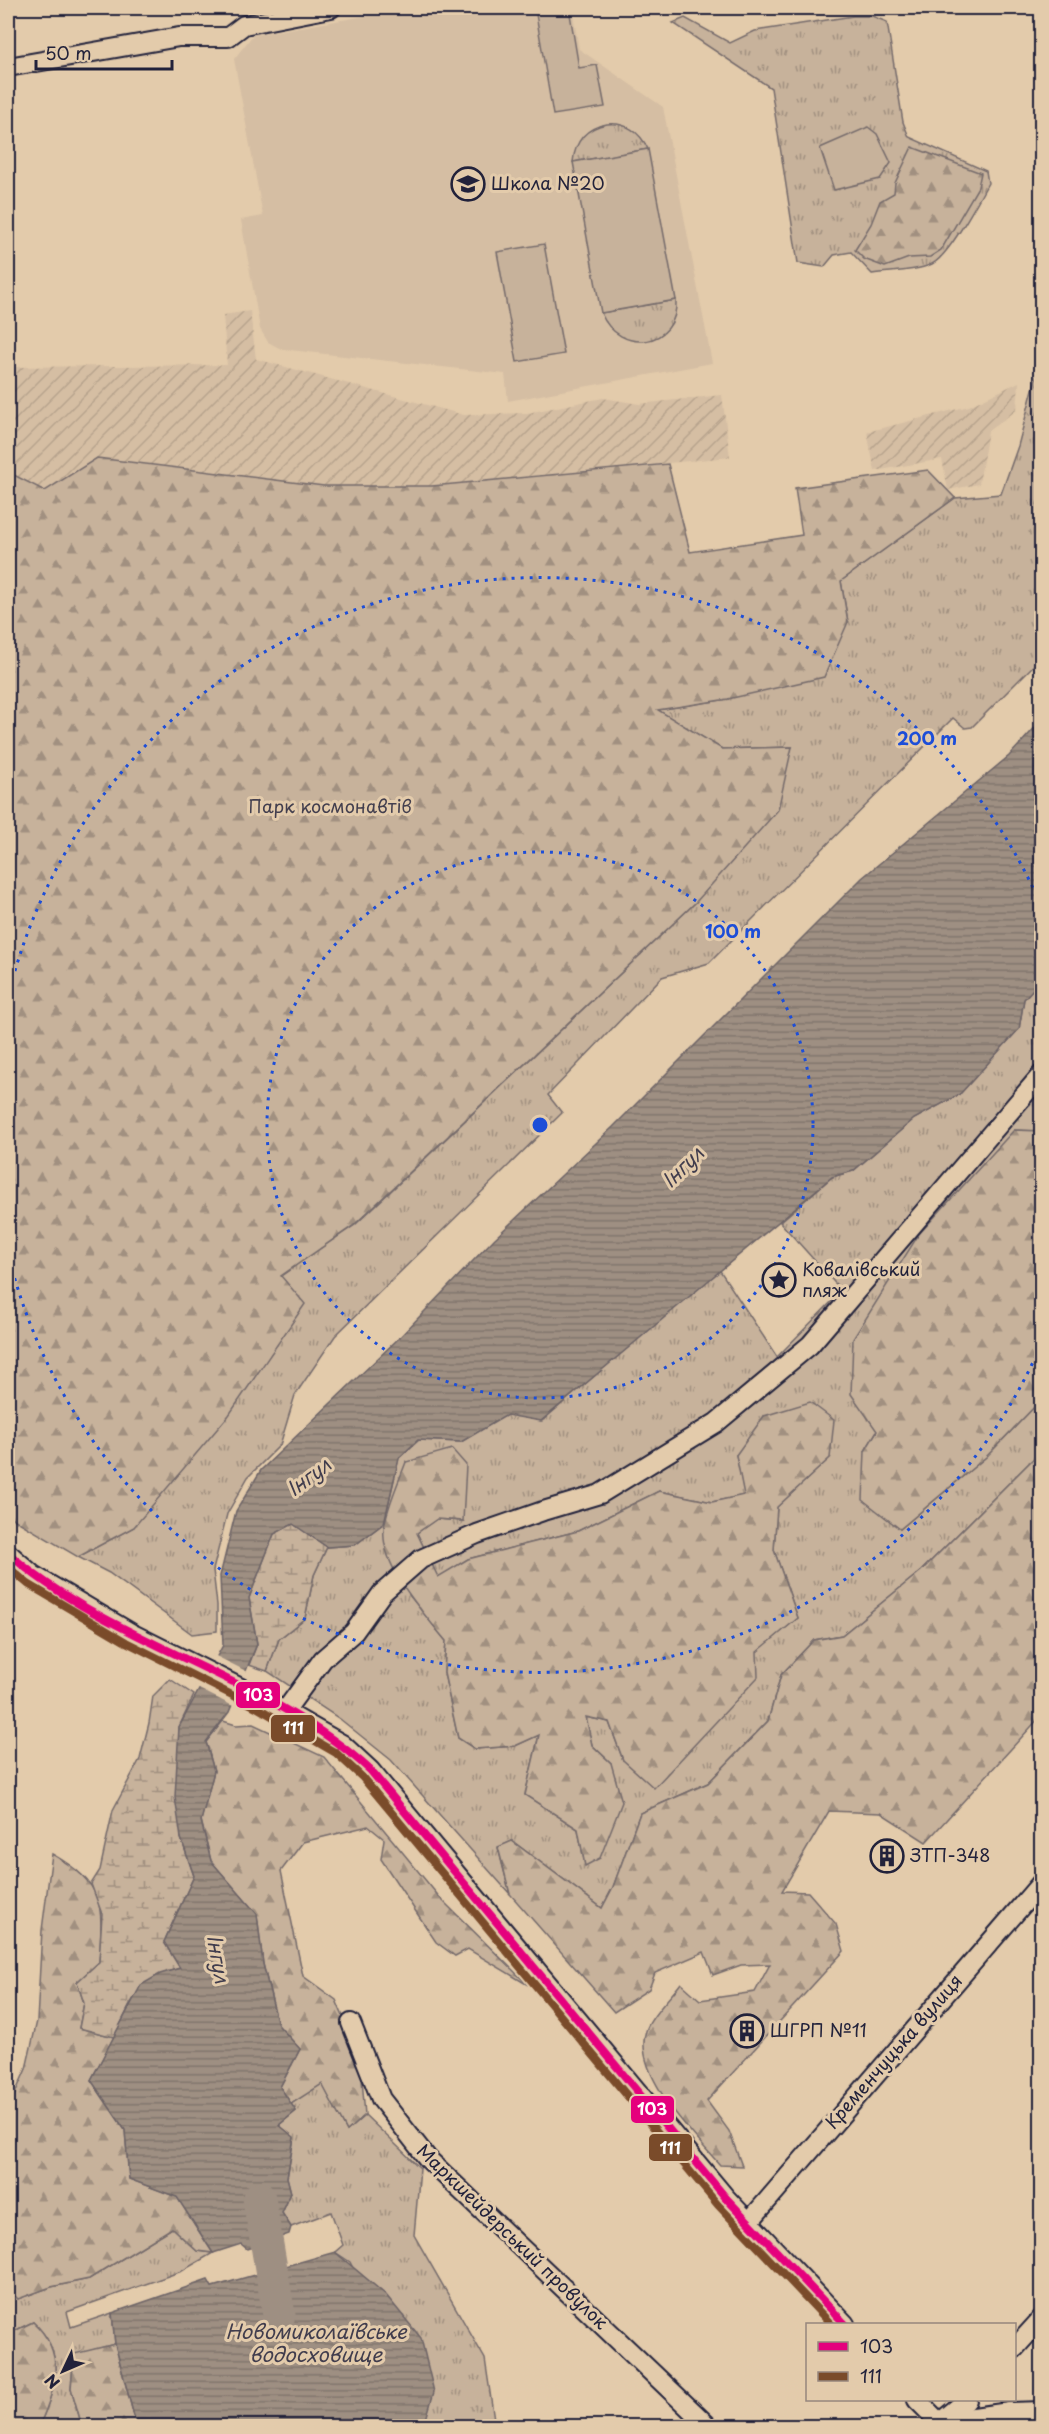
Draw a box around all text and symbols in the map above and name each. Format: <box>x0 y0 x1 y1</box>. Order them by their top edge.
scale bar <box>36 33 172 71</box>
text: 50 m <box>45 39 92 66</box>
school or university icon: Школа №20 <box>450 166 486 202</box>
place label: Школа №20 <box>491 169 605 196</box>
text: 200 m <box>897 724 957 751</box>
park label: Парк космонавтів <box>248 792 412 819</box>
text: 100 m <box>705 917 761 944</box>
centre of rings <box>530 1115 550 1135</box>
water label: Інгул <box>654 1139 710 1194</box>
place label: Ковалівський пляж <box>802 1255 920 1303</box>
place icon: Ковалівський пляж <box>761 1262 797 1298</box>
water label: Інгул <box>280 1450 337 1503</box>
line badge: 103 <box>235 1681 281 1709</box>
text: 103 <box>243 1682 273 1706</box>
line badge: 111 <box>270 1714 316 1743</box>
text: 111 <box>282 1715 304 1739</box>
building icon: ЗТП-348 <box>869 1838 905 1874</box>
place label: ЗТП-348 <box>910 1841 990 1868</box>
water label: Інгул <box>200 1932 238 1985</box>
street label: Кременчуцька вулиця <box>818 1968 968 2135</box>
building icon: ШГРП №11 <box>729 2013 765 2049</box>
place label: ШГРП №11 <box>770 2016 867 2043</box>
line badge: 103 <box>630 2095 675 2124</box>
text: 103 <box>637 2096 667 2120</box>
line badge: 111 <box>648 2133 693 2162</box>
text: 111 <box>659 2135 681 2159</box>
street label: Маркшейдерський провулок <box>411 2137 615 2335</box>
water label: Новомиколаївське водосховище <box>225 2316 408 2369</box>
legend <box>806 2323 1016 2401</box>
text: 103 <box>860 2332 893 2359</box>
north arrow <box>33 2341 93 2401</box>
text: 111 <box>860 2362 882 2389</box>
text: N <box>38 2369 65 2395</box>

